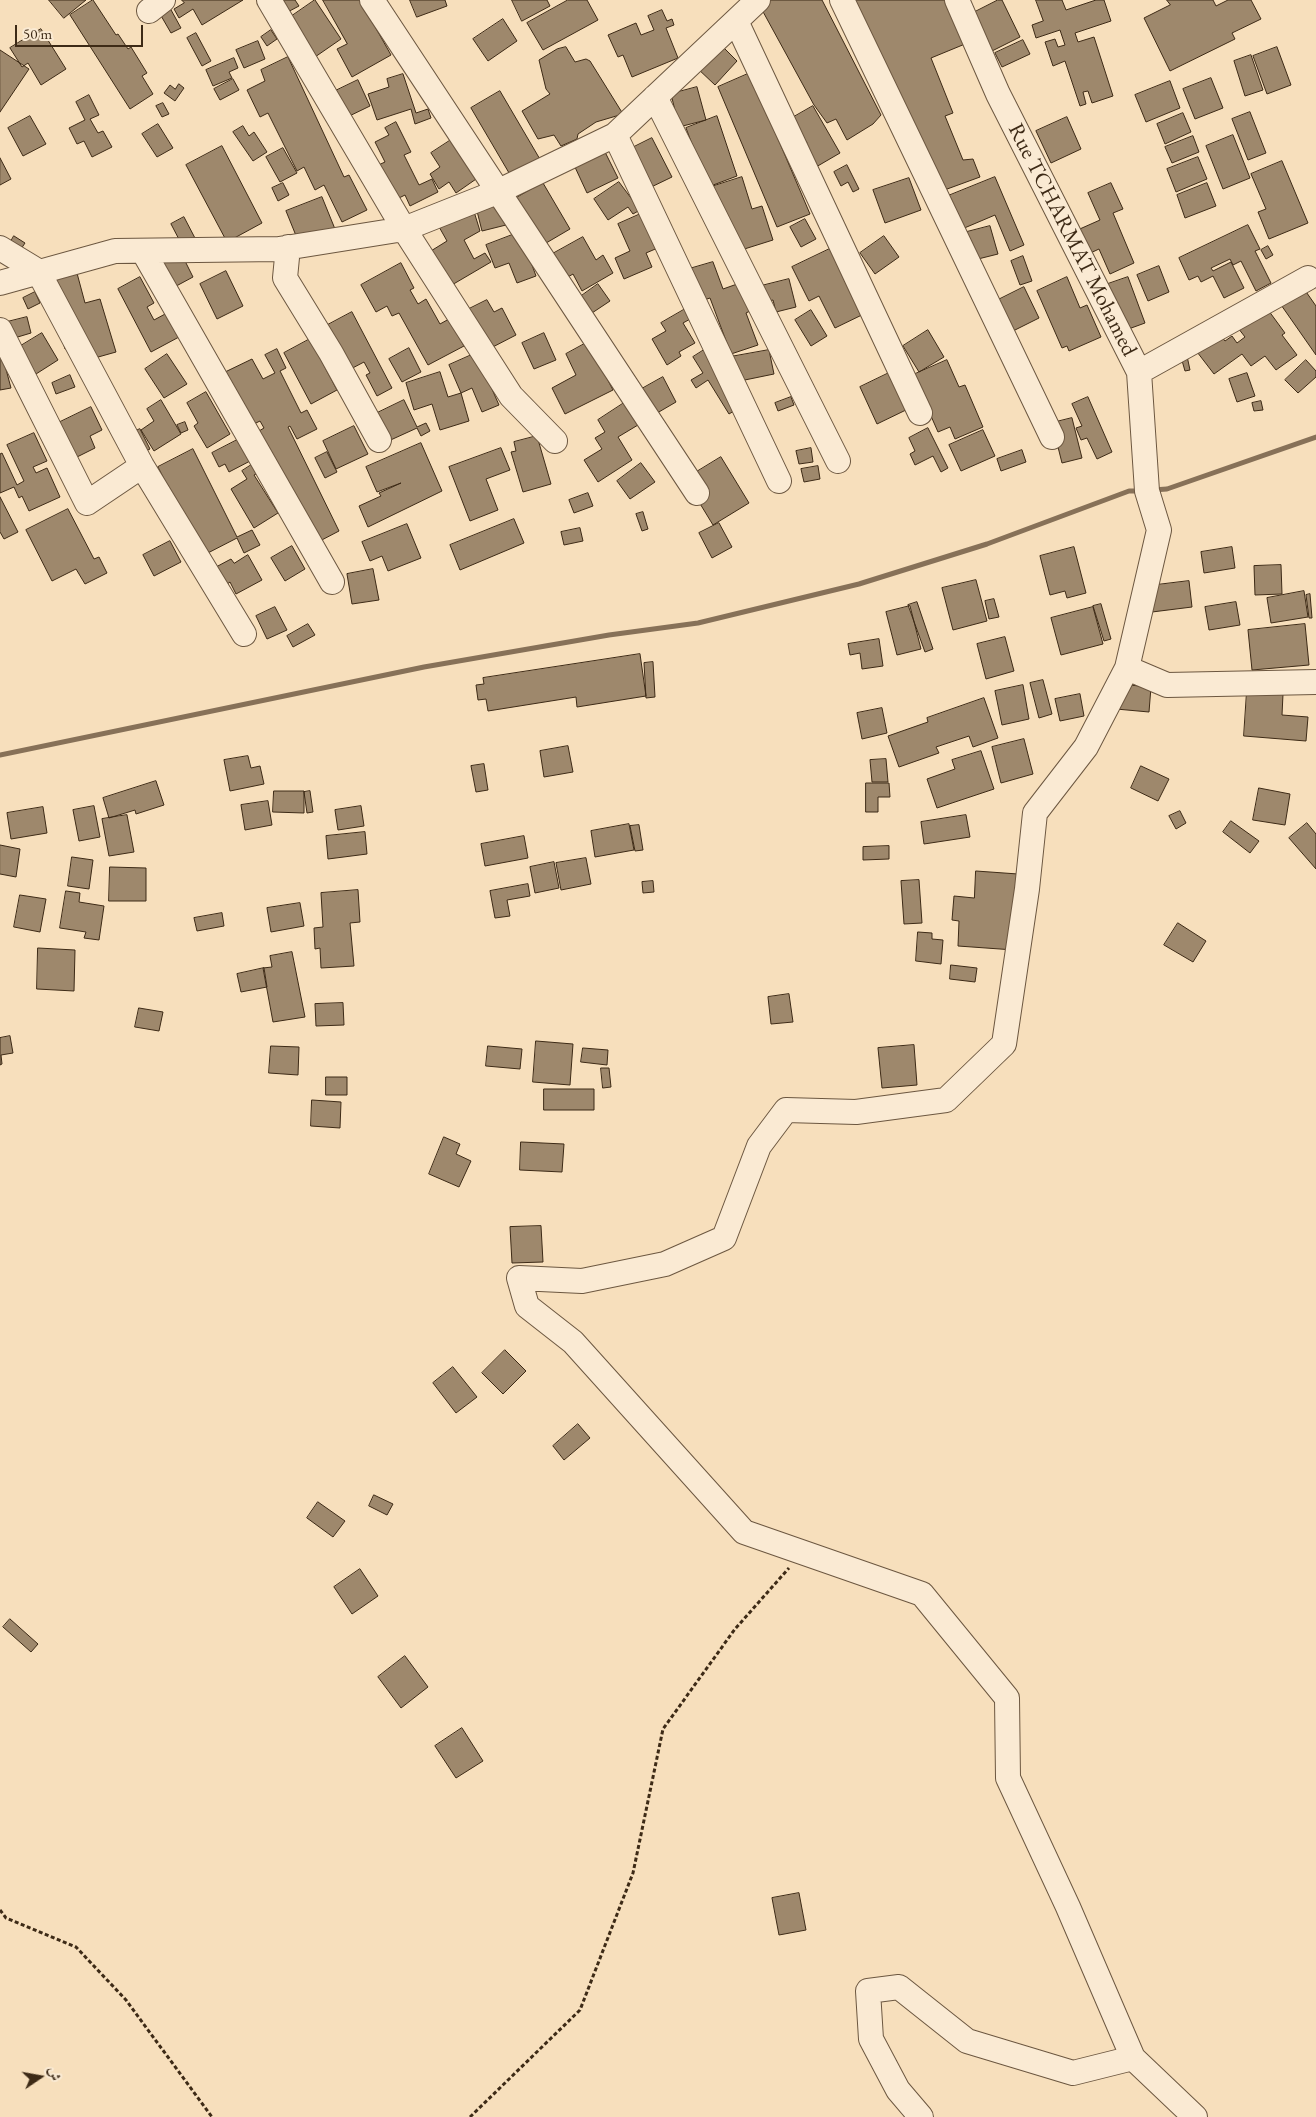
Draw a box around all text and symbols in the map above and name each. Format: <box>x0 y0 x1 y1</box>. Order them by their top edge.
scale bar <box>18 15 145 47</box>
text: 50 m <box>23 24 52 43</box>
street label: Rue TCHARMAT Mohamed <box>1002 119 1142 361</box>
north arrow <box>15 2052 65 2102</box>
text: ش <box>44 2065 65 2083</box>

